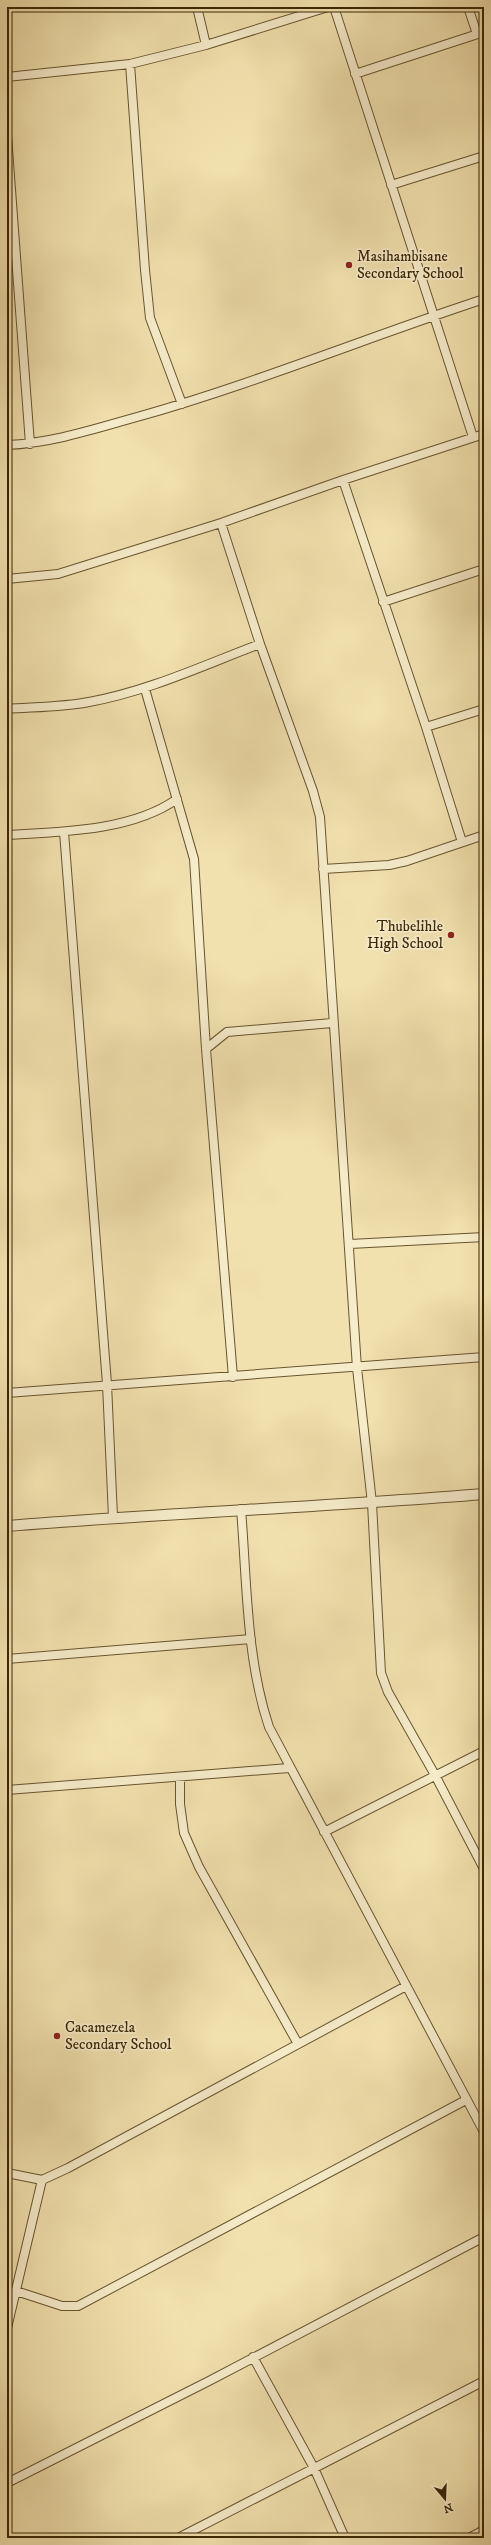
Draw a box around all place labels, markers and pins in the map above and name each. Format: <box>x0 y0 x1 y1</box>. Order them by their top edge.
place label: Masihambisane Secondary School <box>357 247 464 283</box>
marker: Masihambisane Secondary School <box>344 260 354 270</box>
place label: Thubelihle High School <box>367 917 443 953</box>
marker: Thubelihle High School <box>446 930 456 940</box>
place label: Cacamezela Secondary School <box>65 2018 172 2054</box>
marker: Cacamezela Secondary School <box>52 2031 62 2041</box>

